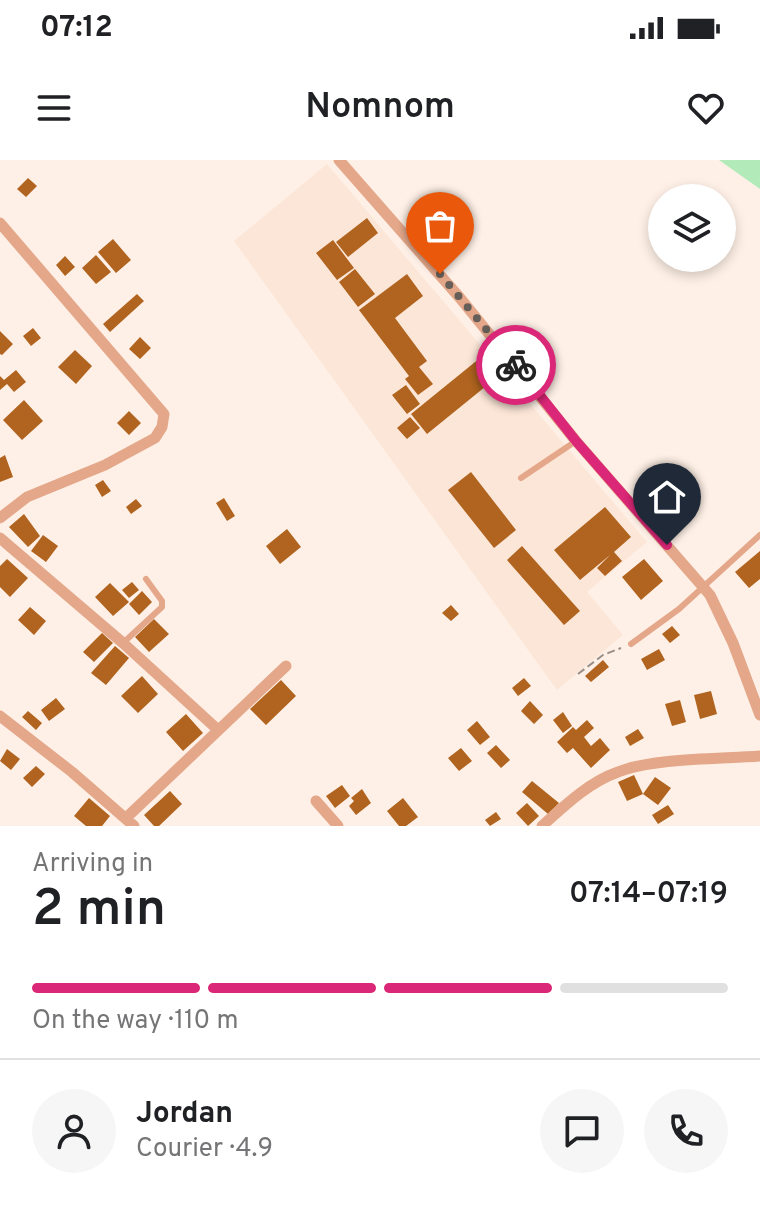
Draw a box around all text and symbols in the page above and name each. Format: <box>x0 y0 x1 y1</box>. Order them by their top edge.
text: 07:12 <box>40 10 113 47</box>
text: Nomnom <box>305 85 455 131</box>
icon: menu <box>32 86 76 130</box>
icon: heart <box>684 86 728 130</box>
map controls <box>648 184 736 272</box>
button: layers <box>648 184 736 272</box>
pin <box>406 192 474 274</box>
icon: bag <box>418 204 462 248</box>
courier <box>476 325 556 405</box>
icon: bike <box>494 343 538 387</box>
pin <box>633 463 701 545</box>
icon: home <box>645 475 689 519</box>
text: Arriving in <box>32 848 153 881</box>
text: 07:14–07:19 <box>569 876 728 913</box>
text: 2 min <box>32 878 166 944</box>
text: On the way · 110 m <box>32 1005 238 1038</box>
button: person <box>32 1089 116 1173</box>
button: chat <box>540 1089 624 1173</box>
button: phone <box>644 1089 728 1173</box>
text: Jordan <box>136 1096 233 1133</box>
text: Courier · 4.9 <box>136 1133 273 1166</box>

